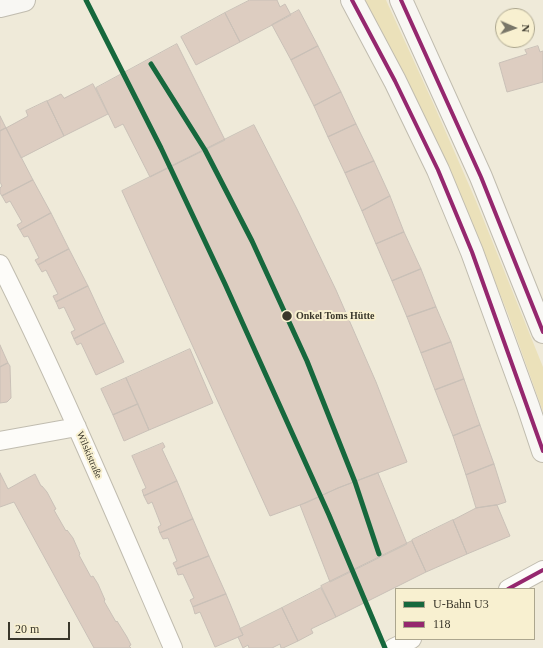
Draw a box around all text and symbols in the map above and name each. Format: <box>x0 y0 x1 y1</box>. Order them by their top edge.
north arrow <box>495 8 535 48</box>
text: N <box>520 24 532 33</box>
marker: Onkel Toms Hütte <box>280 309 294 323</box>
place label: Onkel Toms Hütte <box>296 310 375 322</box>
street label: Wilskistraße <box>74 430 104 480</box>
legend <box>395 588 535 640</box>
text: U-Bahn U3 <box>433 597 489 611</box>
scale bar <box>10 614 72 640</box>
text: 118 <box>433 617 451 631</box>
text: 20 m <box>15 622 39 636</box>

